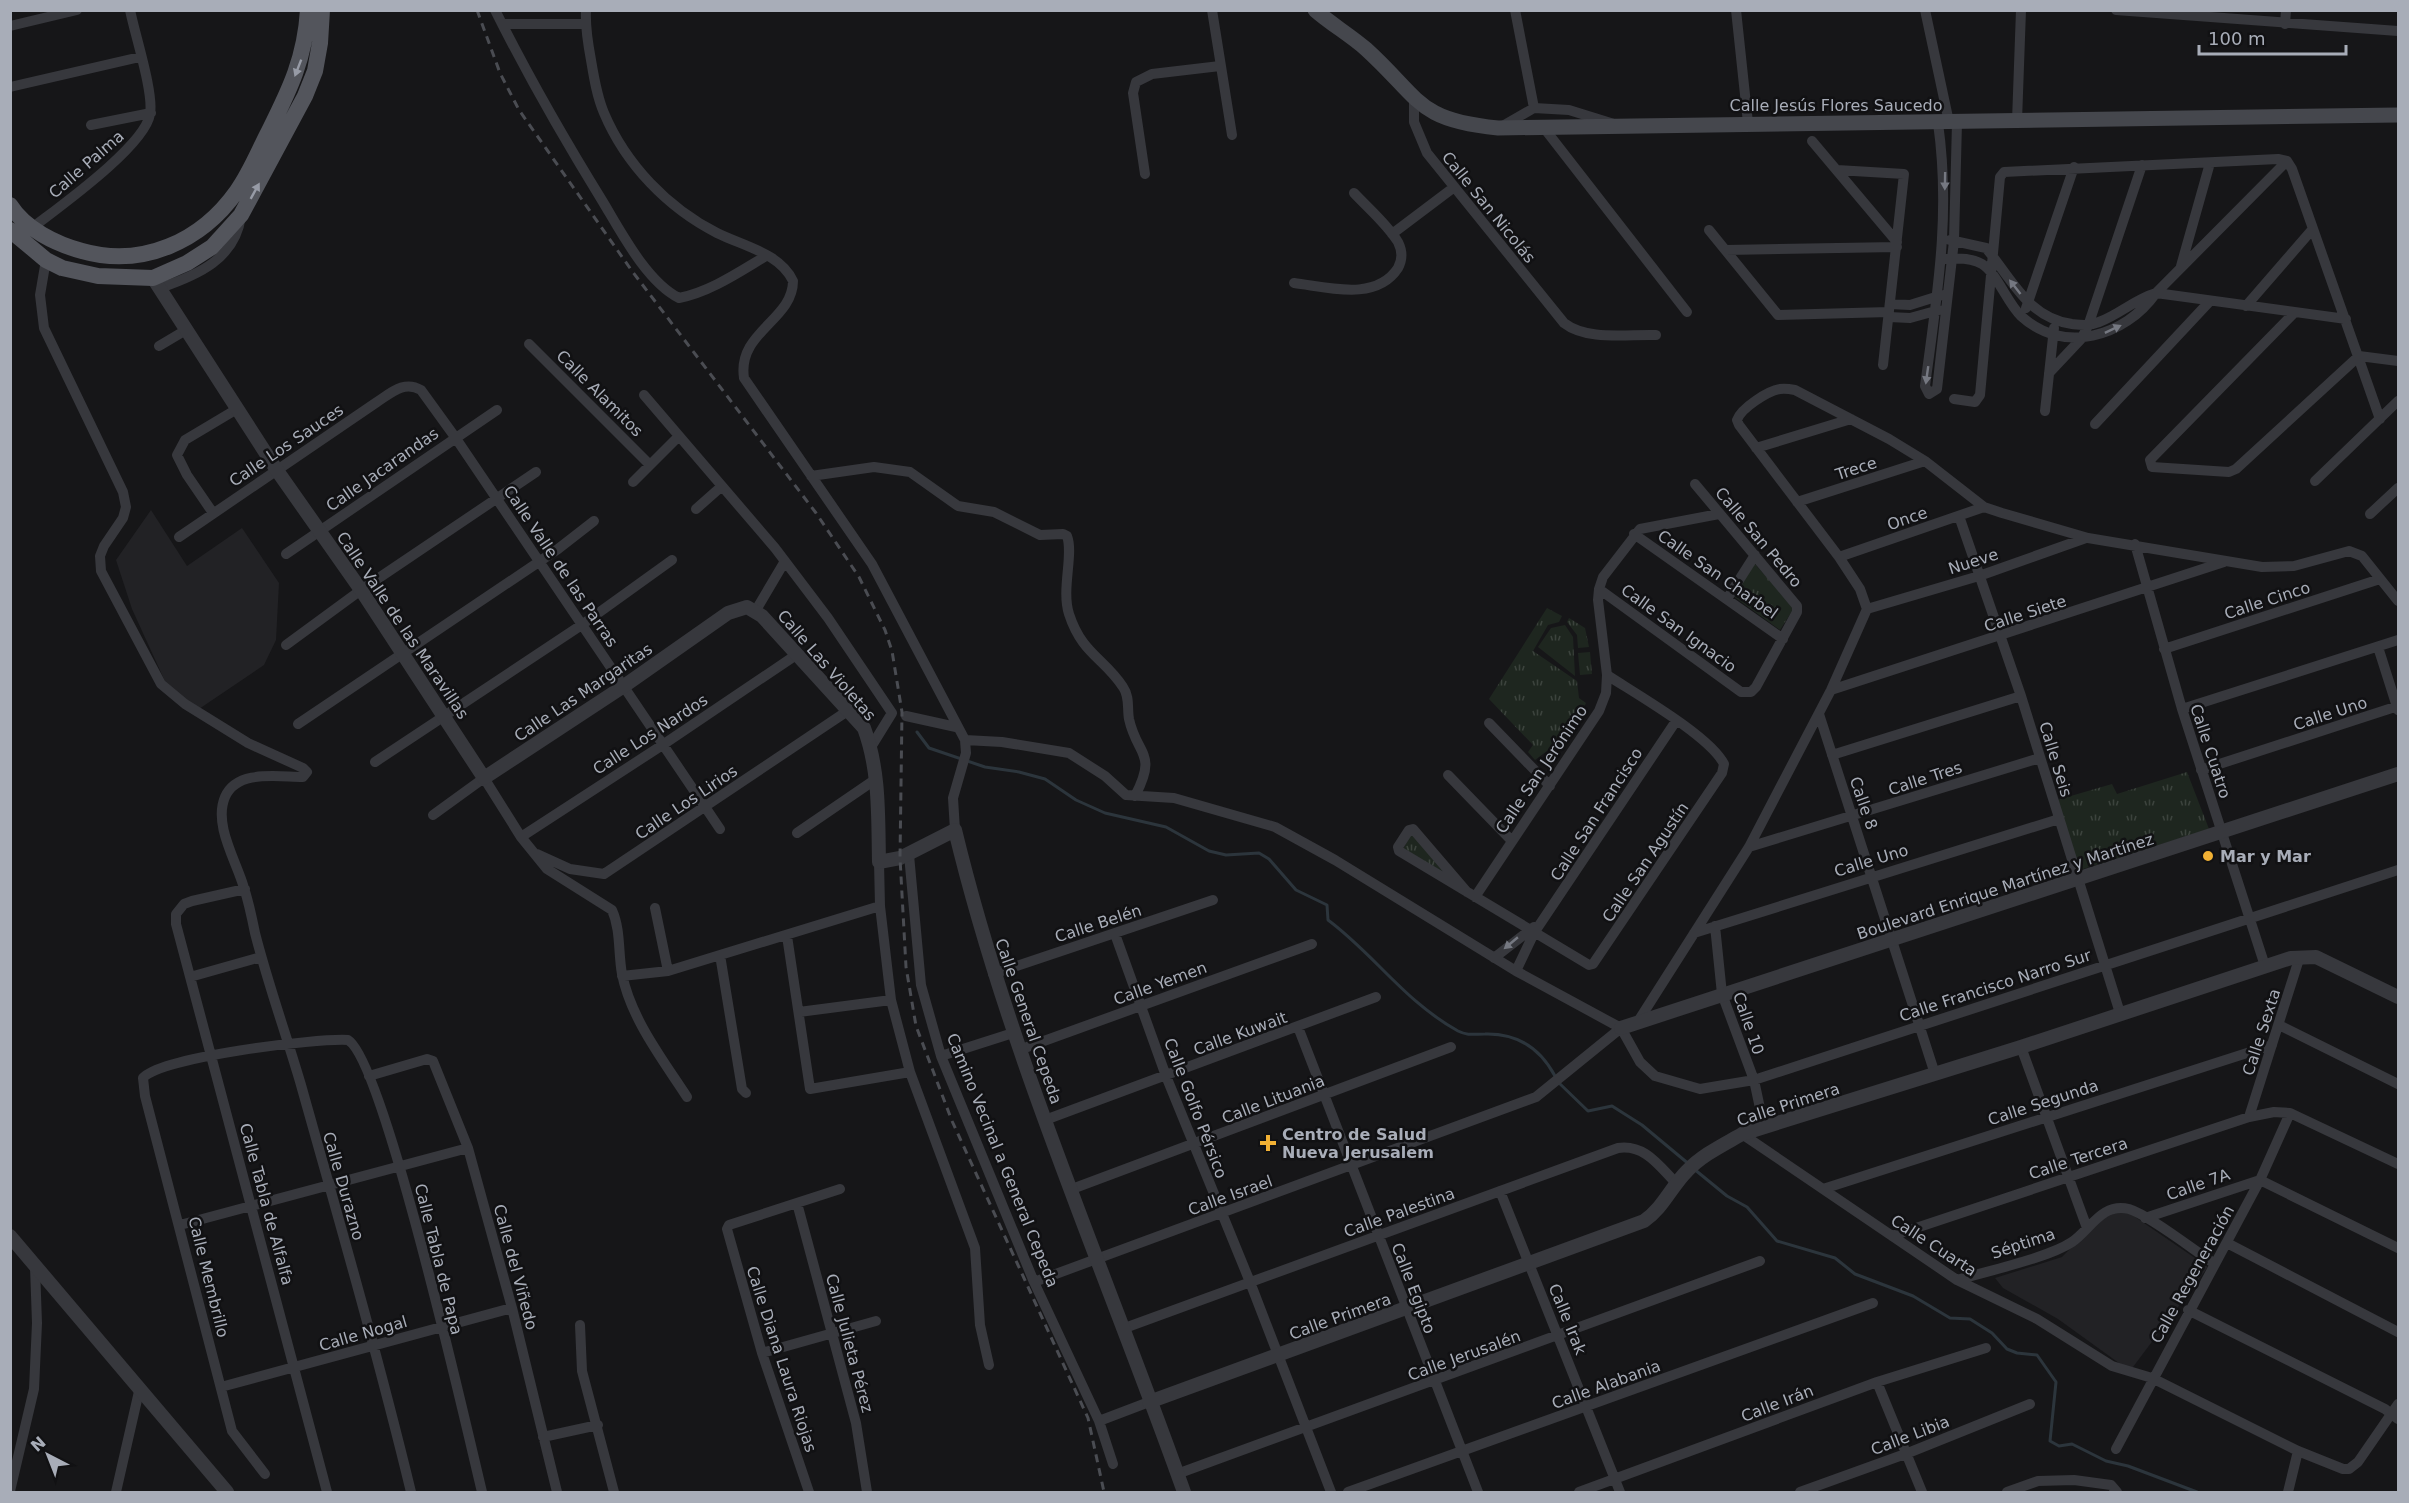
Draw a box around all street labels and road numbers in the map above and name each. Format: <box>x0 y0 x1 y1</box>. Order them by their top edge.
street label: Calle Jesús Flores Saucedo <box>1730 96 1942 115</box>
street label: Calle Palma <box>45 127 128 202</box>
street label: Calle San Nicolás <box>1438 148 1539 267</box>
street label: Calle Alamitos <box>552 346 647 441</box>
street label: Calle Los Sauces <box>226 400 347 491</box>
street label: Calle Jacarandas <box>322 424 442 515</box>
street label: Trece <box>1832 453 1879 484</box>
street label: Calle Valle de las Parras <box>499 482 622 651</box>
street label: Calle San Pedro <box>1711 483 1806 591</box>
street label: Once <box>1885 503 1930 534</box>
street label: Calle San Charbel <box>1654 526 1781 623</box>
street label: Calle Valle de las Maravillas <box>333 528 472 723</box>
street label: Nueve <box>1946 545 2000 578</box>
street label: Calle Cinco <box>2222 578 2312 623</box>
street label: Calle San Ignacio <box>1617 580 1740 677</box>
street label: Calle Siete <box>1982 591 2069 636</box>
street label: Calle Las Violetas <box>773 606 880 725</box>
street label: Calle Las Margaritas <box>511 639 656 746</box>
street label: Calle Los Nardos <box>589 690 711 779</box>
street label: Calle Uno <box>2291 693 2369 734</box>
street label: Calle San Jerónimo <box>1491 702 1591 837</box>
street label: Calle Cuatro <box>2186 702 2235 801</box>
street label: Calle Seis <box>2035 719 2076 799</box>
street label: Calle San Francisco <box>1546 744 1647 884</box>
street label: Calle Tres <box>1886 758 1965 799</box>
street label: Calle Los Lirios <box>632 761 741 844</box>
street label: Calle 8 <box>1846 774 1881 832</box>
street label: Calle San Agustín <box>1598 799 1693 926</box>
street label: Boulevard Enrique Martínez y Martínez <box>1854 829 2156 944</box>
street label: Calle Uno <box>1832 840 1910 881</box>
street label: Calle Belén <box>1052 901 1144 946</box>
street label: Calle General Cepeda <box>991 936 1066 1106</box>
street label: Calle Francisco Narro Sur <box>1897 945 2094 1026</box>
street label: Calle Yemen <box>1111 958 1209 1009</box>
street label: Calle Sexta <box>2239 986 2284 1078</box>
street label: Calle 10 <box>1729 989 1768 1057</box>
street label: Calle Kuwait <box>1191 1008 1290 1059</box>
street label: Camino Vecinal a General Cepeda <box>943 1030 1062 1290</box>
street label: Calle Golfo Pérsico <box>1160 1035 1231 1181</box>
street label: Calle Lituania <box>1219 1071 1327 1128</box>
street label: Calle Segunda <box>1985 1076 2101 1129</box>
street label: Calle Primera <box>1734 1079 1842 1130</box>
street label: Calle Tabla de Alfalfa <box>236 1121 297 1287</box>
street label: Calle Durazno <box>319 1130 368 1243</box>
street label: Calle Tercera <box>2026 1134 2130 1183</box>
street label: Calle 7A <box>2164 1165 2232 1204</box>
street label: Calle Israel <box>1185 1171 1275 1220</box>
street label: Calle Tabla de Papa <box>411 1182 466 1337</box>
street label: Calle Palestina <box>1341 1184 1457 1241</box>
street label: Calle del Viñedo <box>490 1202 541 1332</box>
street label: Calle Regeneración <box>2147 1202 2238 1346</box>
street label: Calle Cuarta <box>1887 1211 1980 1280</box>
street label: Calle Membrillo <box>184 1215 233 1340</box>
street label: Séptima <box>1989 1224 2058 1263</box>
street label: Calle Egipto <box>1388 1240 1440 1336</box>
street label: Calle Diana Laura Riojas <box>742 1264 821 1455</box>
street label: Calle Julieta Pérez <box>822 1272 877 1415</box>
street label: Calle Irak <box>1545 1281 1591 1358</box>
street label: Calle Primera <box>1287 1289 1394 1344</box>
street label: Calle Nogal <box>317 1312 409 1355</box>
street label: Calle Jerusalén <box>1405 1326 1523 1385</box>
street label: Calle Alabania <box>1549 1356 1663 1413</box>
street label: Calle Irán <box>1738 1381 1816 1426</box>
street label: Calle Libia <box>1868 1412 1952 1459</box>

